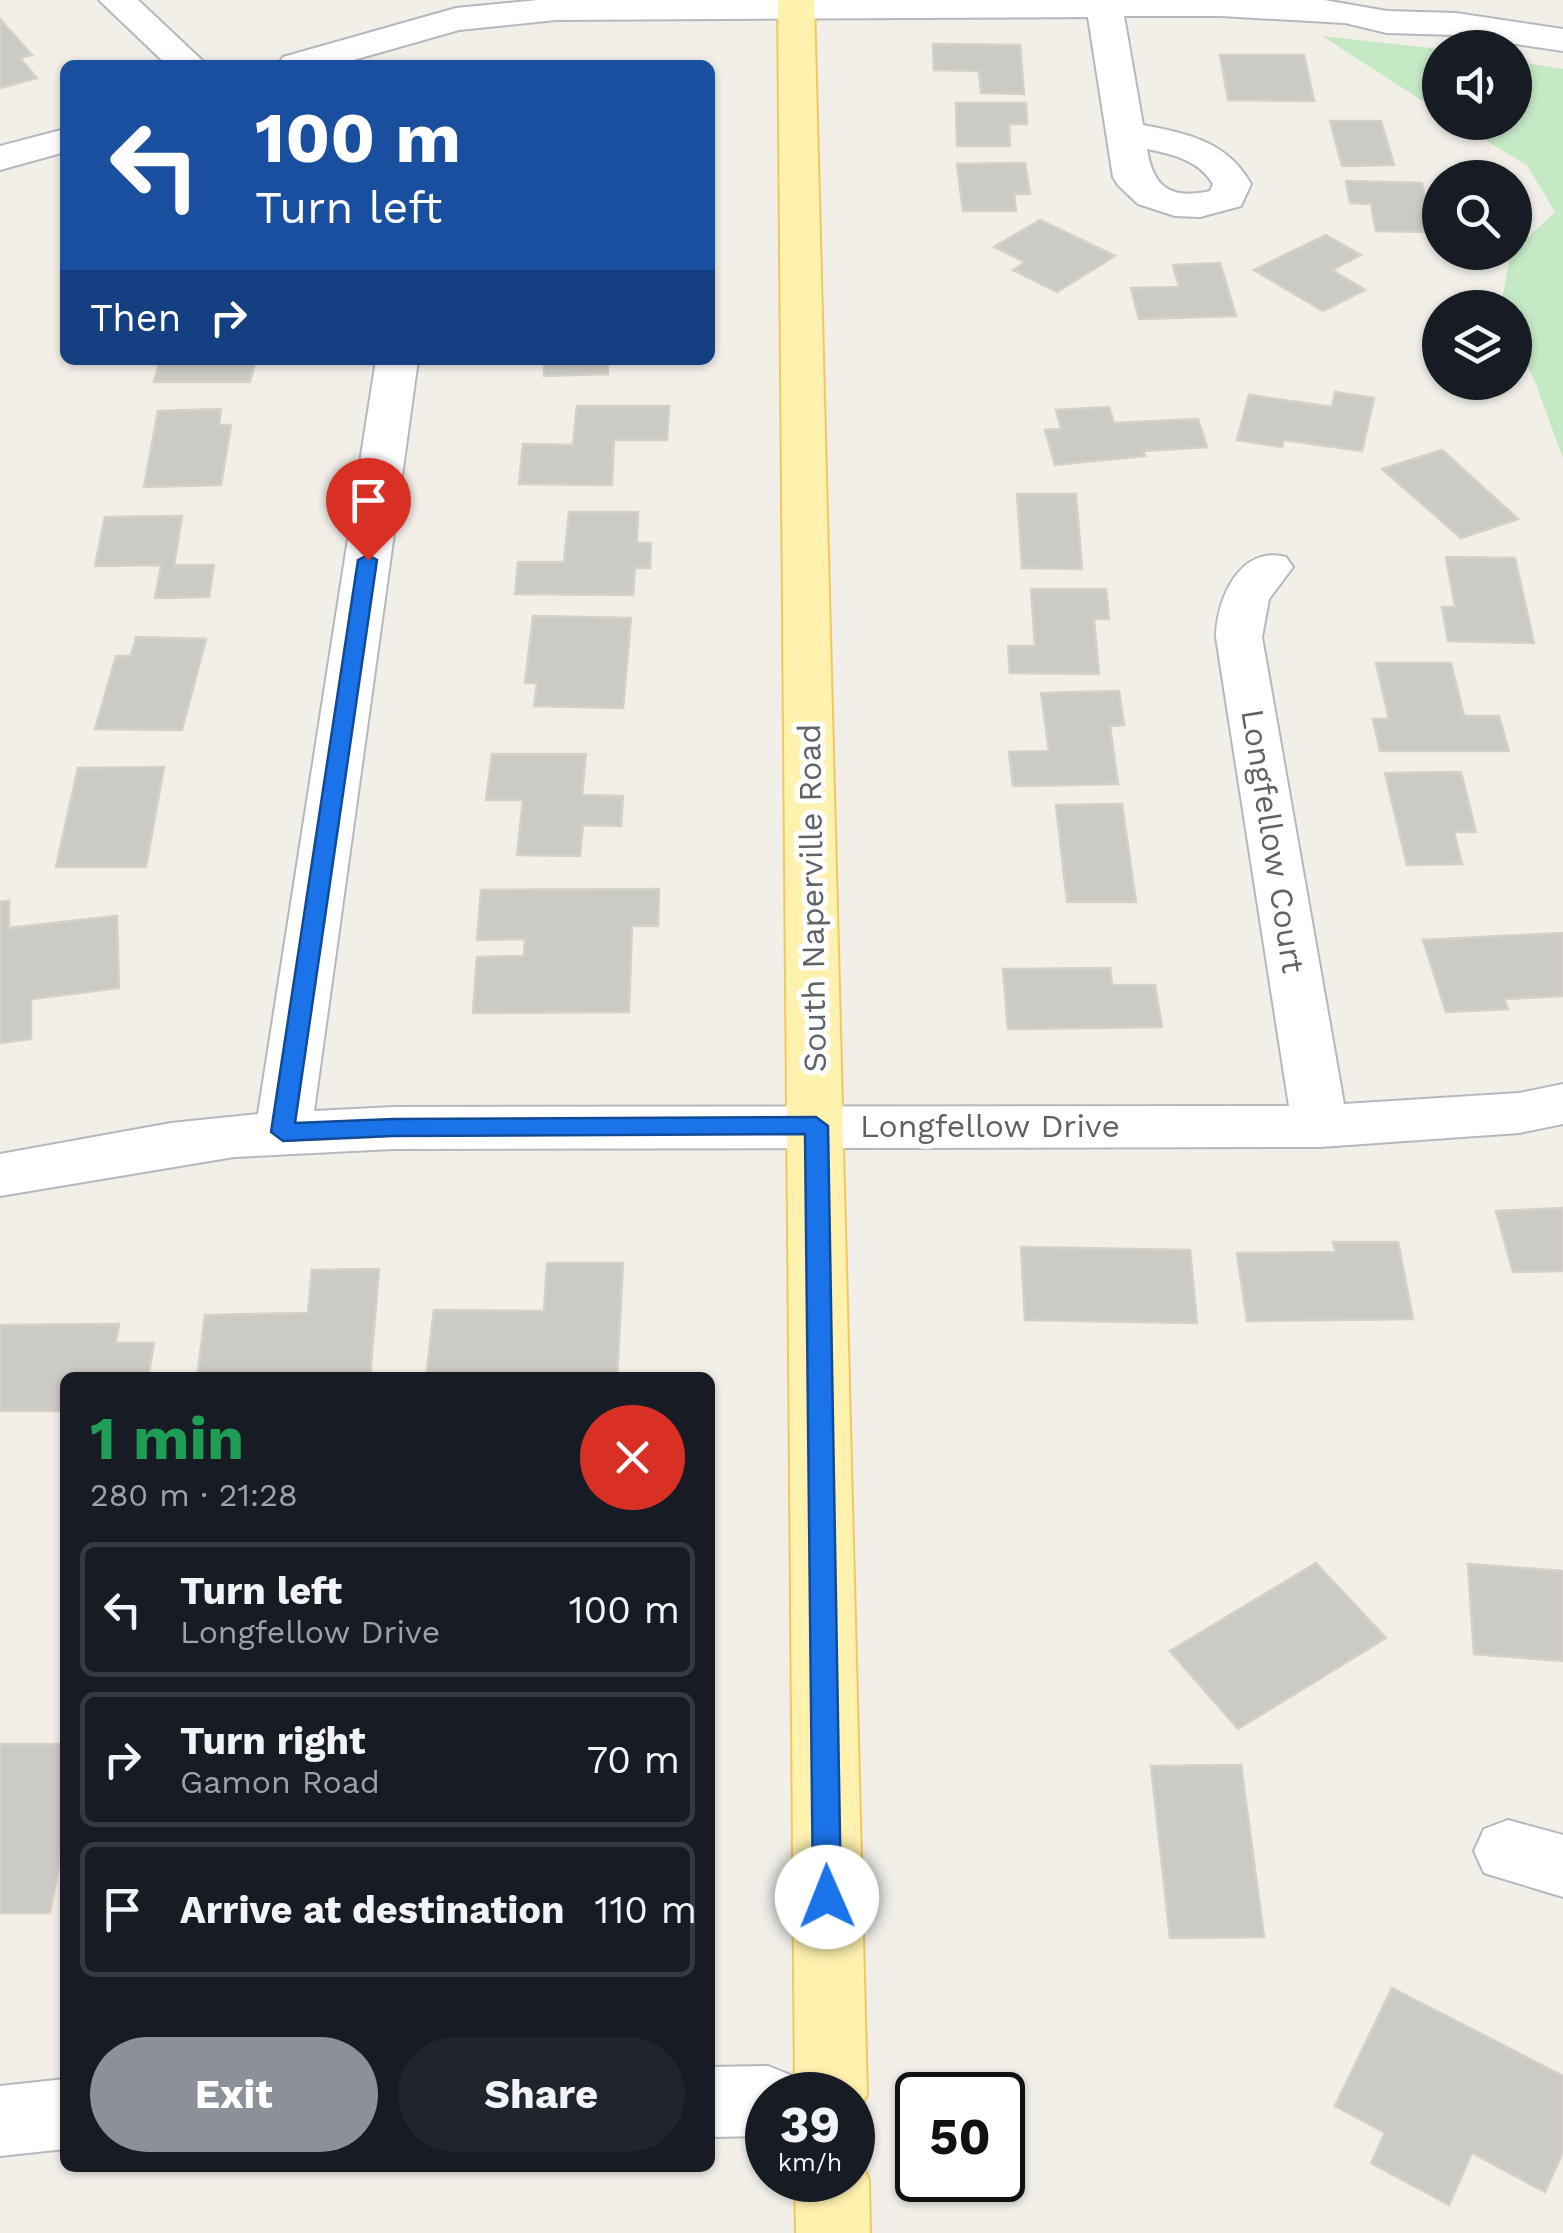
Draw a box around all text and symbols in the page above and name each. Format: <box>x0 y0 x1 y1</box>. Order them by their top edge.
map controls <box>1422 30 1532 400</box>
button: sound <box>1422 30 1532 140</box>
text: 100 m <box>255 97 461 179</box>
icon: left <box>90 100 220 230</box>
button: search <box>1422 160 1532 270</box>
text: Turn left <box>255 181 442 234</box>
icon: right <box>201 290 256 345</box>
button: layers <box>1422 290 1532 400</box>
text: Then <box>90 296 181 340</box>
pin <box>326 458 411 561</box>
icon: arrive <box>341 473 396 528</box>
street label: Longfellow Court <box>1233 706 1313 976</box>
street label: South Naperville Road <box>790 723 834 1073</box>
street label: Longfellow Drive <box>860 1107 1120 1145</box>
text: 1 min <box>90 1403 244 1474</box>
button: close <box>580 1405 685 1510</box>
text: 280 m · 21:28 <box>90 1476 298 1514</box>
text: Turn left <box>180 1569 342 1613</box>
icon: left <box>95 1582 150 1637</box>
text: 100 m <box>569 1588 680 1632</box>
text: Longfellow Drive <box>180 1613 440 1651</box>
text: Turn right <box>180 1719 366 1763</box>
icon: right <box>95 1732 150 1787</box>
text: 70 m <box>587 1738 680 1782</box>
text: Gamon Road <box>180 1763 380 1801</box>
position arrow <box>775 1845 879 1949</box>
icon: arrive <box>95 1882 150 1937</box>
text: Arrive at destination <box>180 1888 565 1932</box>
text: 110 m <box>595 1888 697 1932</box>
button: Exit <box>90 2037 378 2152</box>
button: Share <box>398 2037 685 2152</box>
speed limit sign: 50 <box>895 2072 1025 2202</box>
text: 39 <box>780 2095 840 2154</box>
text: km/h <box>778 2148 842 2177</box>

